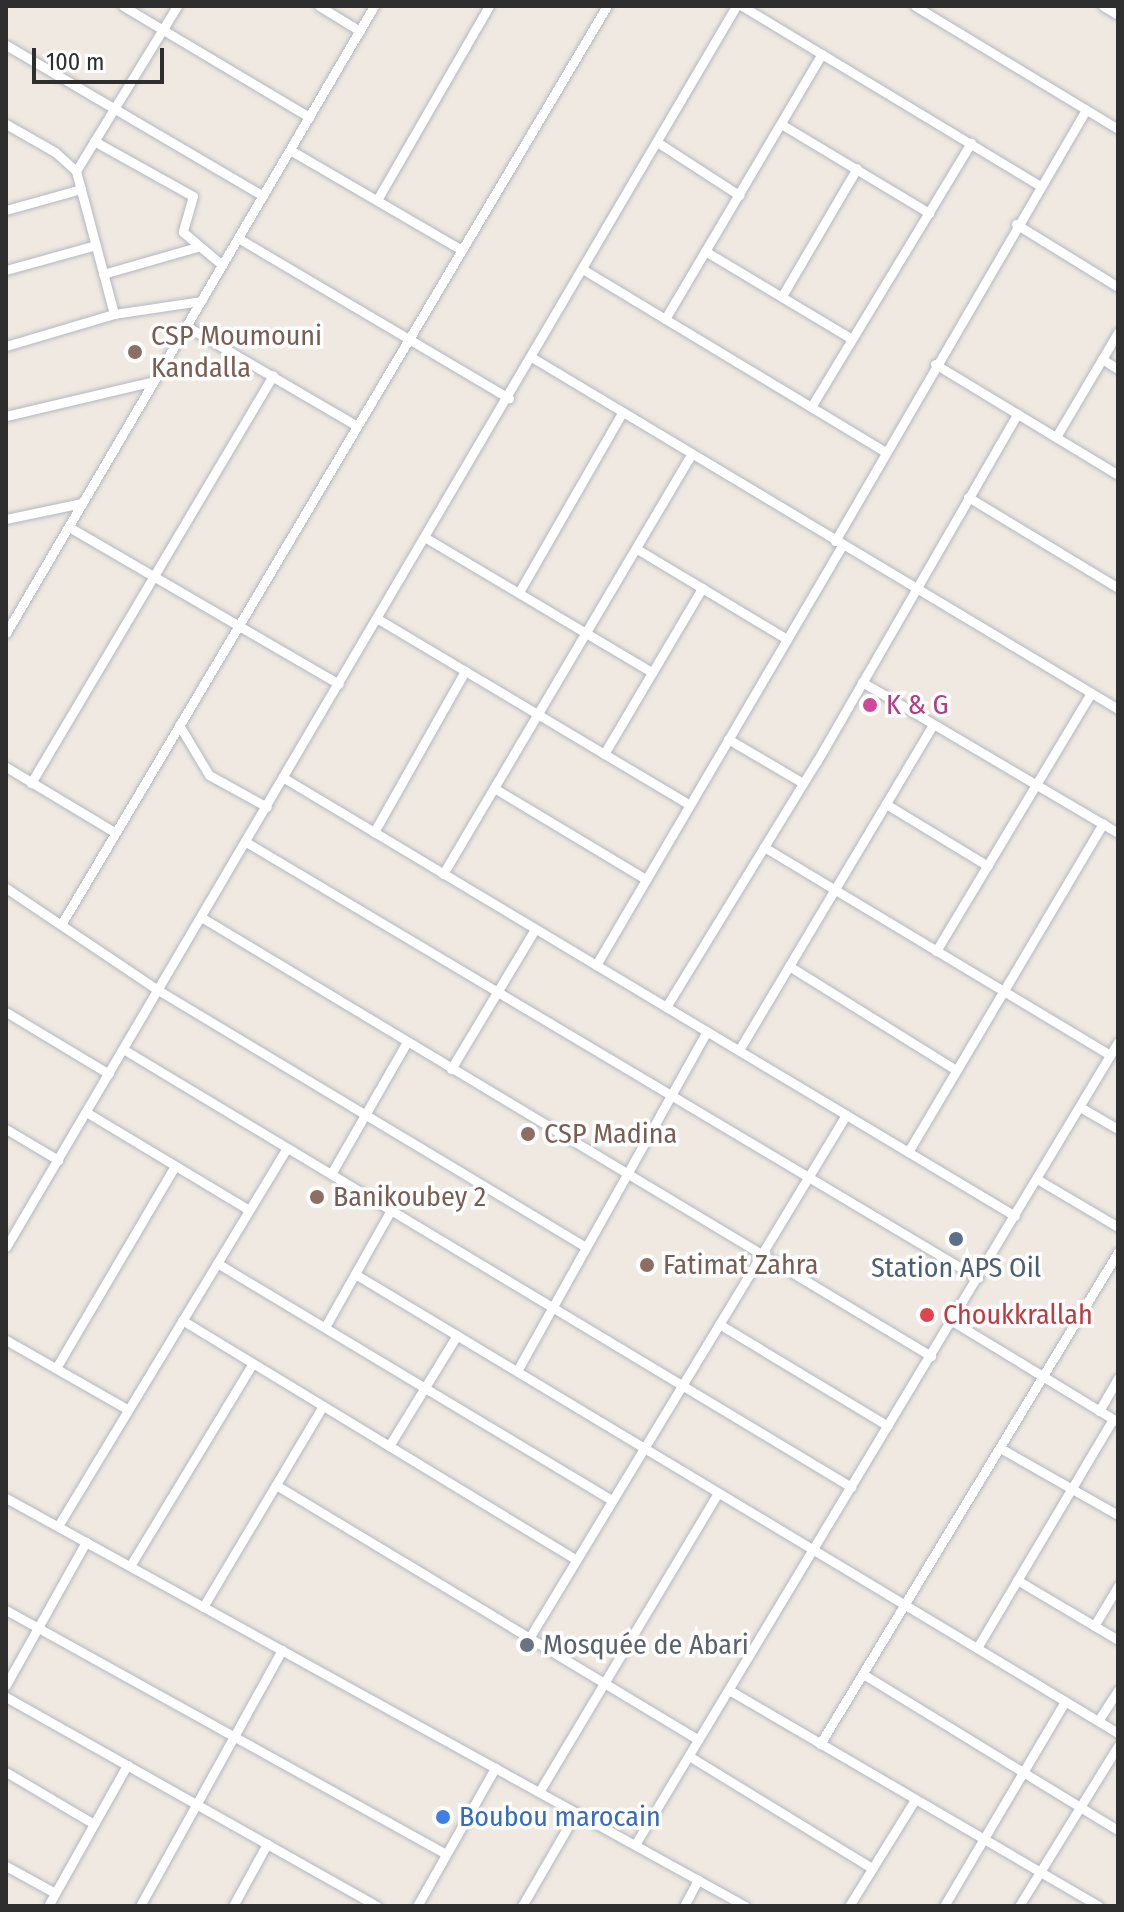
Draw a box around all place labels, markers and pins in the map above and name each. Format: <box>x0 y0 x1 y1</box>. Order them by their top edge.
place label: CSP Moumouni Kandalla <box>151 319 322 385</box>
marker: CSP Moumouni Kandalla <box>126 343 144 361</box>
place label: K & G <box>886 688 949 722</box>
marker: K & G <box>861 696 879 714</box>
place label: CSP Madina <box>544 1117 677 1151</box>
marker: CSP Madina <box>519 1125 537 1143</box>
place label: Banikoubey 2 <box>333 1180 486 1214</box>
marker: Banikoubey 2 <box>308 1188 326 1206</box>
marker: Station APS Oil <box>947 1230 965 1248</box>
place label: Fatimat Zahra <box>663 1248 818 1282</box>
place label: Station APS Oil <box>871 1251 1041 1285</box>
marker: Fatimat Zahra <box>638 1256 656 1274</box>
place label: Choukkrallah <box>943 1298 1093 1332</box>
marker: Choukkrallah <box>918 1306 936 1324</box>
place label: Mosquée de Abari <box>543 1628 749 1662</box>
marker: Mosquée de Abari <box>518 1636 536 1654</box>
place label: Boubou marocain <box>459 1800 661 1834</box>
marker: Boubou marocain <box>434 1808 452 1826</box>

